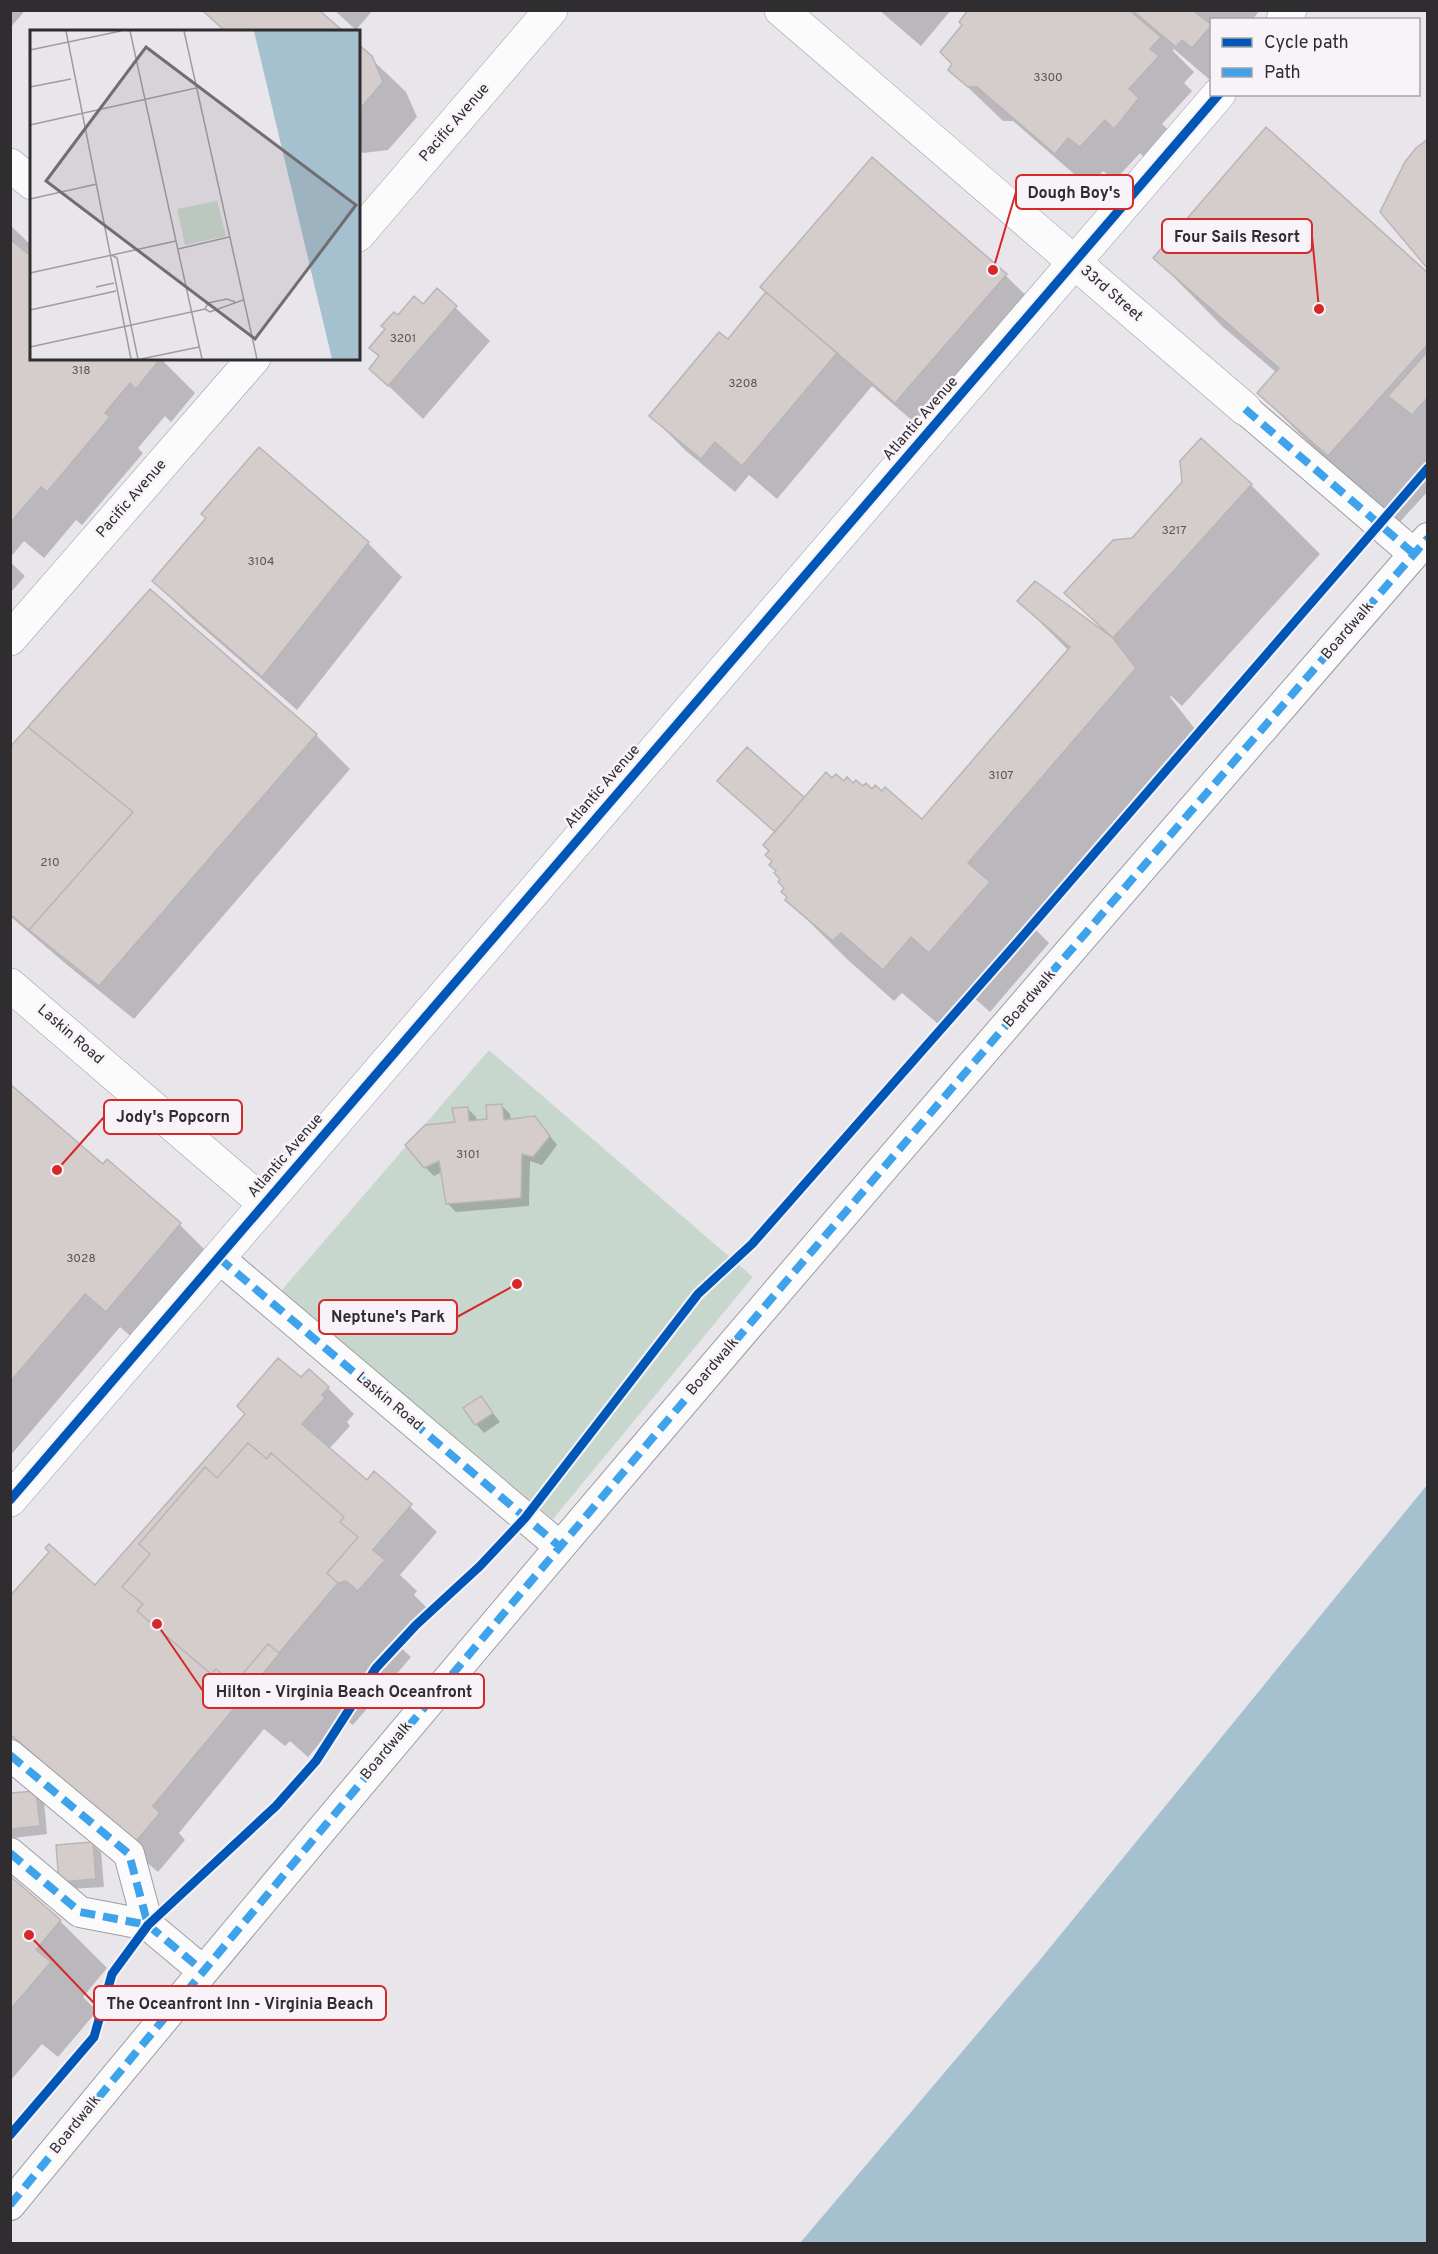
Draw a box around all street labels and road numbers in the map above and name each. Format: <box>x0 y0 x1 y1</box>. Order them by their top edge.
street label: Pacific Avenue <box>416 80 494 166</box>
street label: 33rd Street <box>1076 262 1146 326</box>
street label: Atlantic Avenue <box>879 373 963 465</box>
street label: Pacific Avenue <box>93 456 171 542</box>
street label: Boardwalk <box>1318 598 1378 664</box>
street label: Atlantic Avenue <box>561 741 645 833</box>
street label: Boardwalk <box>1000 966 1060 1032</box>
street label: Laskin Road <box>33 1001 107 1069</box>
street label: Atlantic Avenue <box>244 1110 328 1202</box>
street label: Boardwalk <box>683 1334 743 1400</box>
street label: Laskin Road <box>352 1368 426 1436</box>
street label: Boardwalk <box>357 1718 417 1784</box>
street label: Boardwalk <box>46 2091 106 2159</box>

